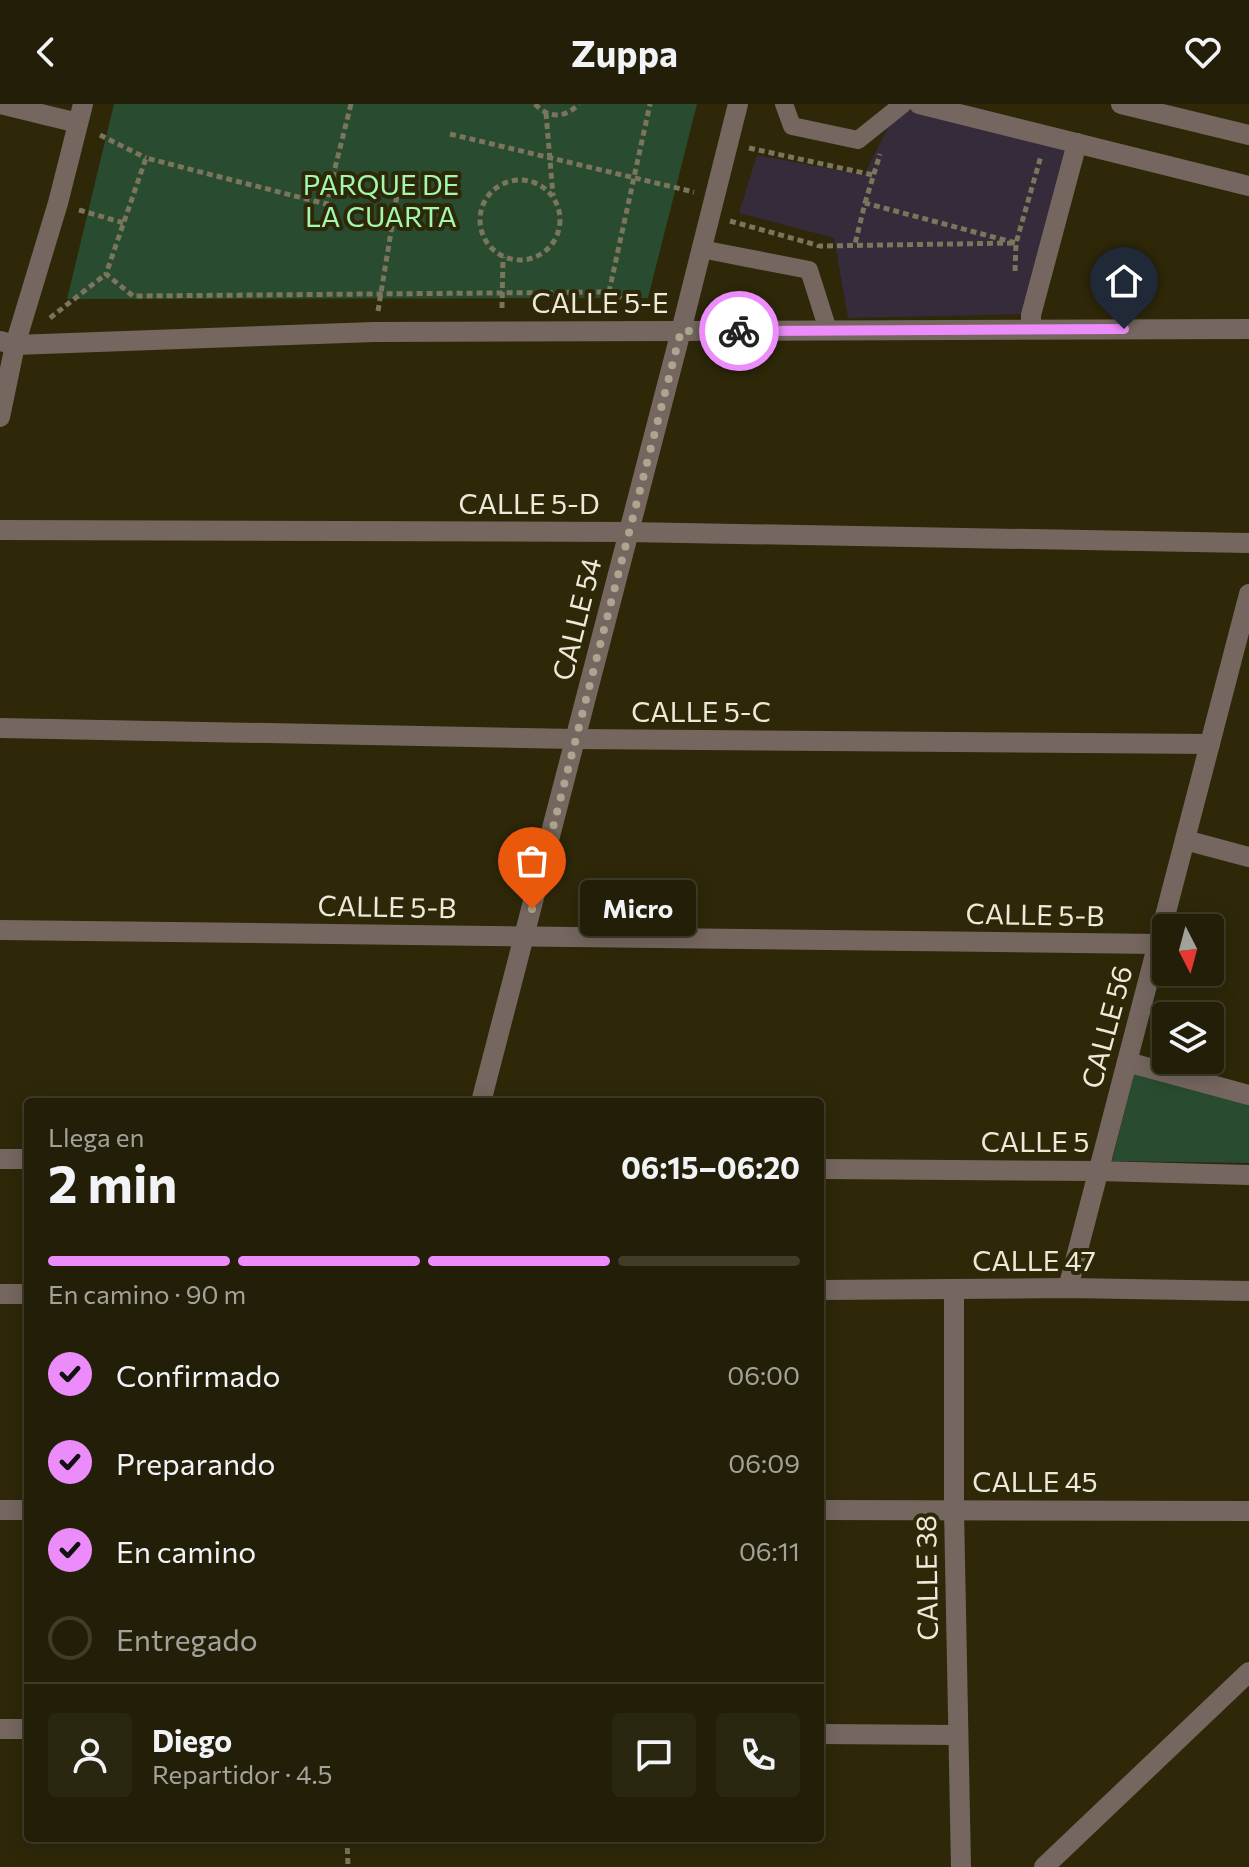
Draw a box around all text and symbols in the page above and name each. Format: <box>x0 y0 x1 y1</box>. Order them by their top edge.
icon: back <box>24 30 68 74</box>
text: Zuppa <box>571 30 678 74</box>
icon: heart <box>1181 30 1225 74</box>
park label: PARQUE DE LA CUARTA <box>303 167 459 233</box>
pin <box>1090 247 1158 329</box>
icon: home <box>1102 259 1146 303</box>
street label: CALLE 5-E <box>531 285 669 319</box>
courier <box>699 291 779 371</box>
icon: bike <box>717 309 761 353</box>
street label: CALLE 5-D <box>458 486 600 520</box>
street label: CALLE 54 <box>544 554 608 684</box>
street label: CALLE 5-C <box>631 694 771 728</box>
pin <box>498 827 566 909</box>
icon: bag <box>510 839 554 883</box>
callout: Micro <box>580 881 696 937</box>
street label: CALLE 5-B <box>317 888 457 924</box>
text: Micro <box>603 892 673 923</box>
street label: CALLE 5-B <box>965 896 1105 932</box>
north arrow <box>1152 914 1224 986</box>
map controls <box>1152 914 1224 1074</box>
street label: CALLE 56 <box>1073 962 1139 1092</box>
button: layers <box>1152 1002 1224 1074</box>
text: Llega en <box>48 1121 144 1152</box>
street label: CALLE 5 <box>981 1124 1089 1158</box>
text: 06:15–06:20 <box>621 1148 800 1185</box>
text: 2 min <box>48 1150 177 1214</box>
street label: CALLE 47 <box>972 1243 1096 1277</box>
text: En camino · 90 m <box>48 1278 246 1309</box>
icon: check <box>48 1352 92 1396</box>
text: Confirmado <box>116 1356 280 1393</box>
text: 06:00 <box>727 1359 800 1390</box>
icon: check <box>48 1440 92 1484</box>
text: Preparando <box>116 1444 275 1481</box>
text: 06:09 <box>728 1447 800 1478</box>
street label: CALLE 45 <box>972 1464 1098 1498</box>
street label: CALLE 38 <box>908 1515 944 1641</box>
icon: check <box>48 1528 92 1572</box>
text: En camino <box>116 1532 256 1569</box>
text: 06:11 <box>739 1535 800 1566</box>
text: Entregado <box>116 1620 258 1657</box>
button: person <box>48 1713 132 1797</box>
button: chat <box>612 1713 696 1797</box>
button: phone <box>716 1713 800 1797</box>
text: Diego <box>152 1721 232 1758</box>
text: Repartidor · 4.5 <box>152 1758 333 1789</box>

